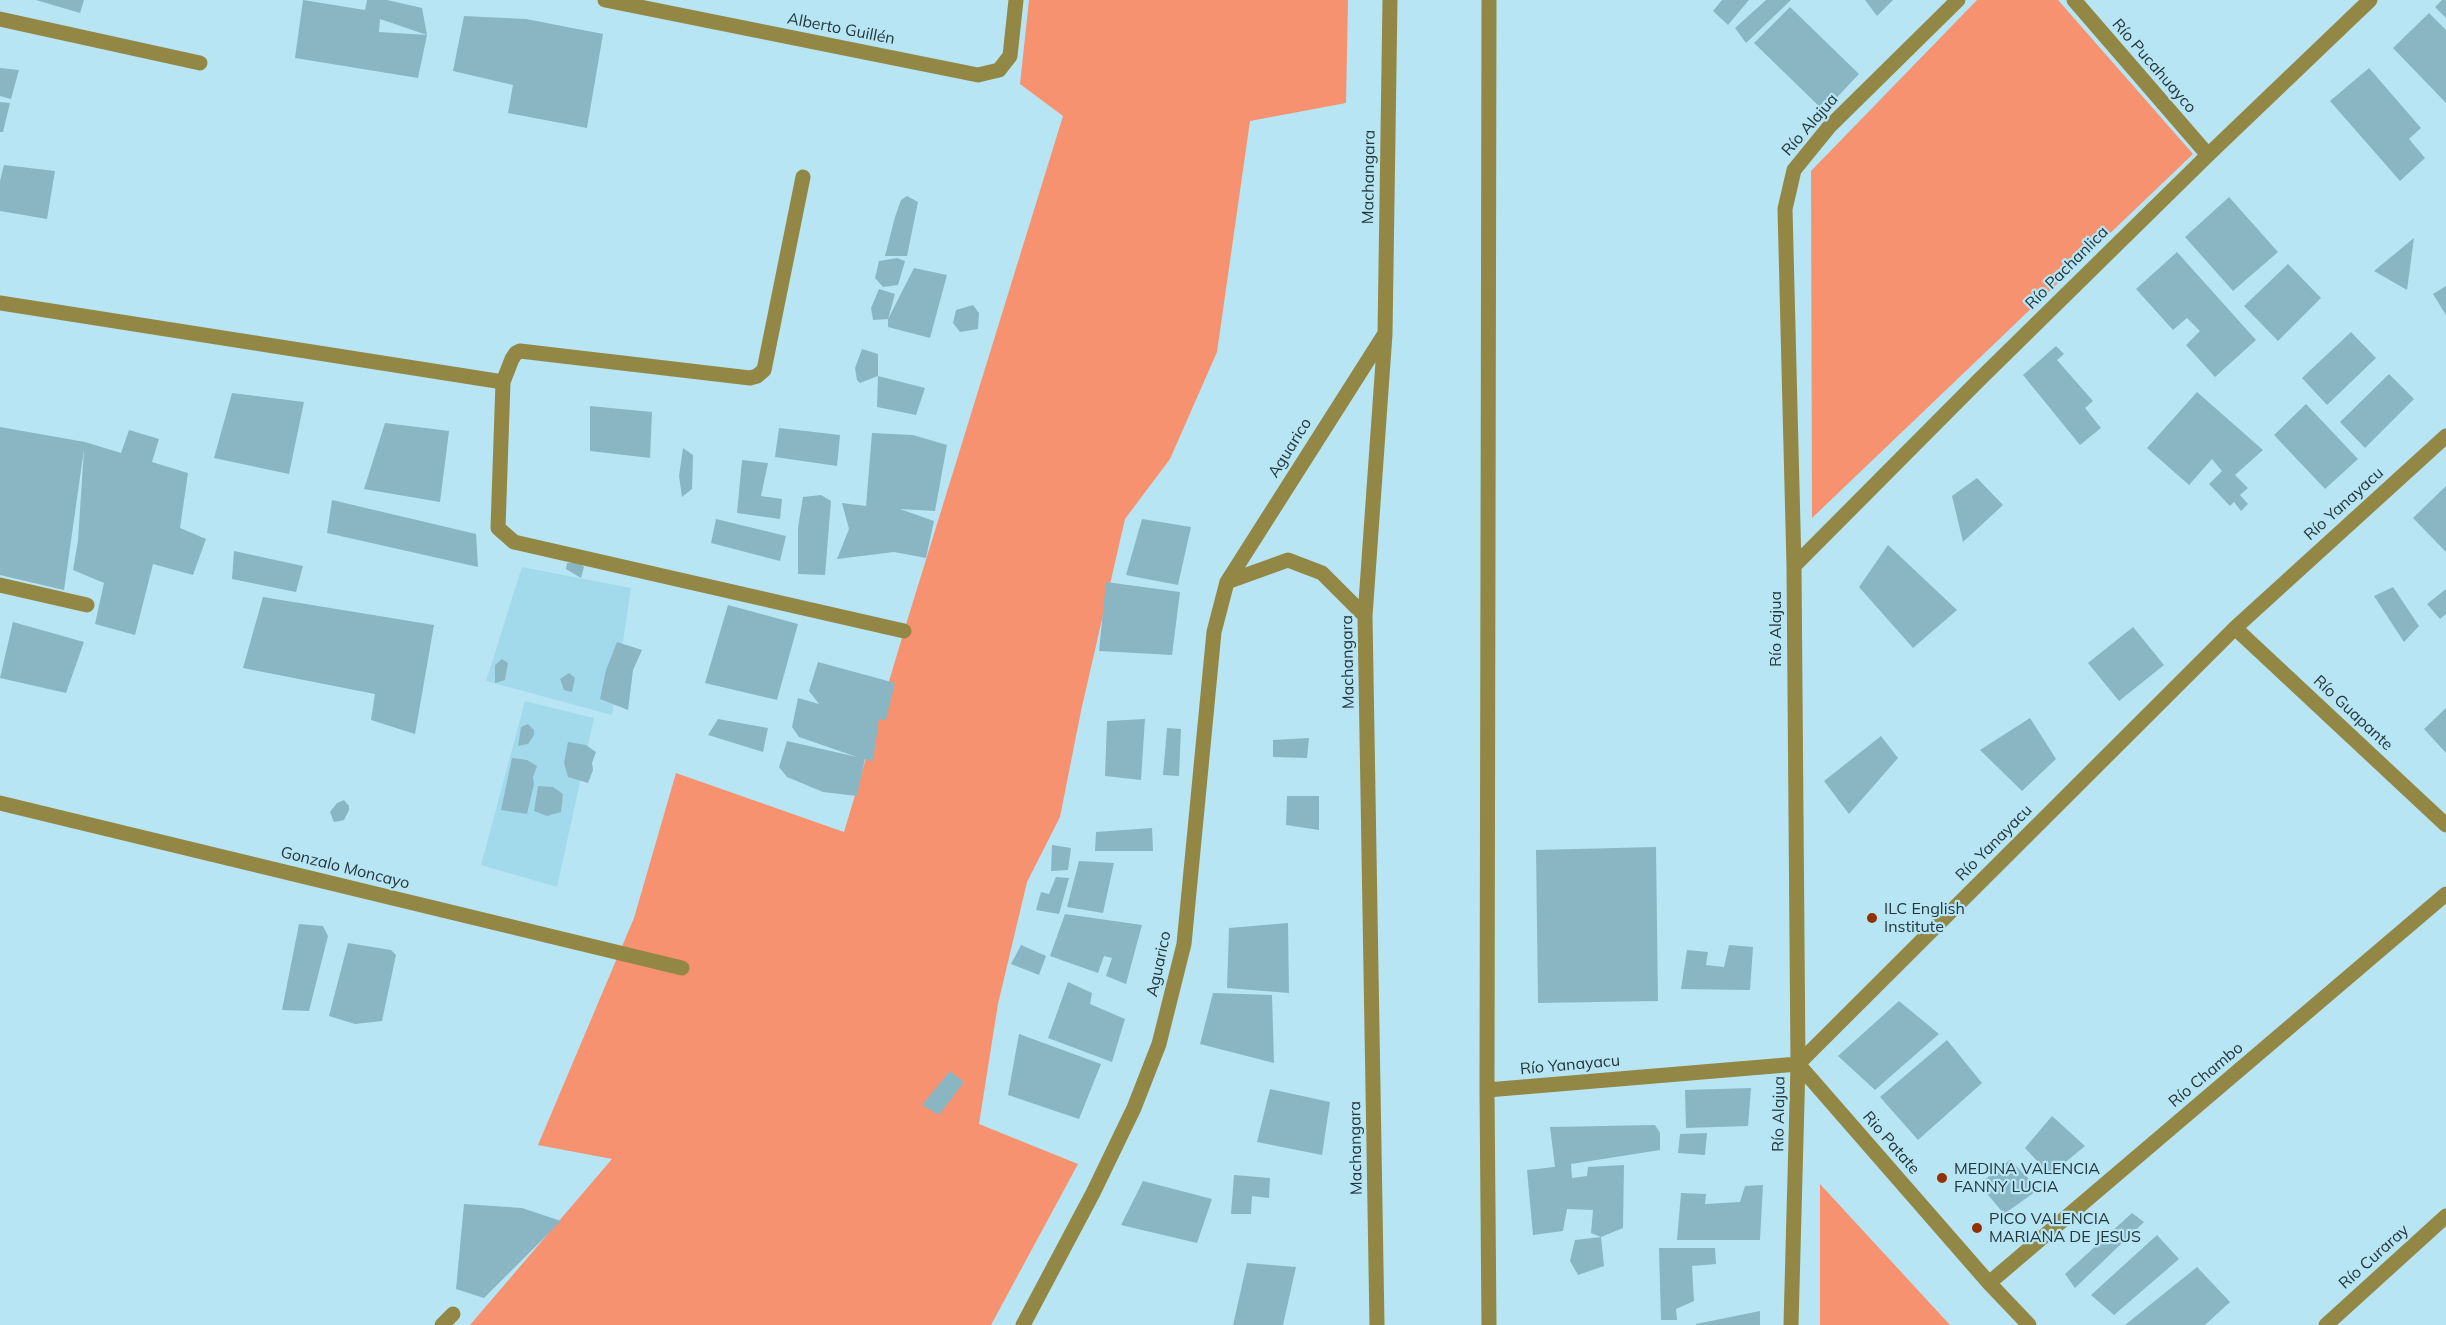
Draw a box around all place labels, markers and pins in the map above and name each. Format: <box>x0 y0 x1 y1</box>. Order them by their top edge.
place label: ILC English Institute <box>1884 899 1965 937</box>
marker: ILC English Institute <box>1865 911 1879 925</box>
place label: MEDINA VALENCIA FANNY LUCIA <box>1954 1159 2100 1197</box>
marker: MEDINA VALENCIA FANNY LUCIA <box>1935 1171 1949 1185</box>
place label: PICO VALENCIA MARIANA DE JESUS <box>1989 1209 2141 1247</box>
marker: PICO VALENCIA MARIANA DE JESUS <box>1970 1221 1984 1235</box>

